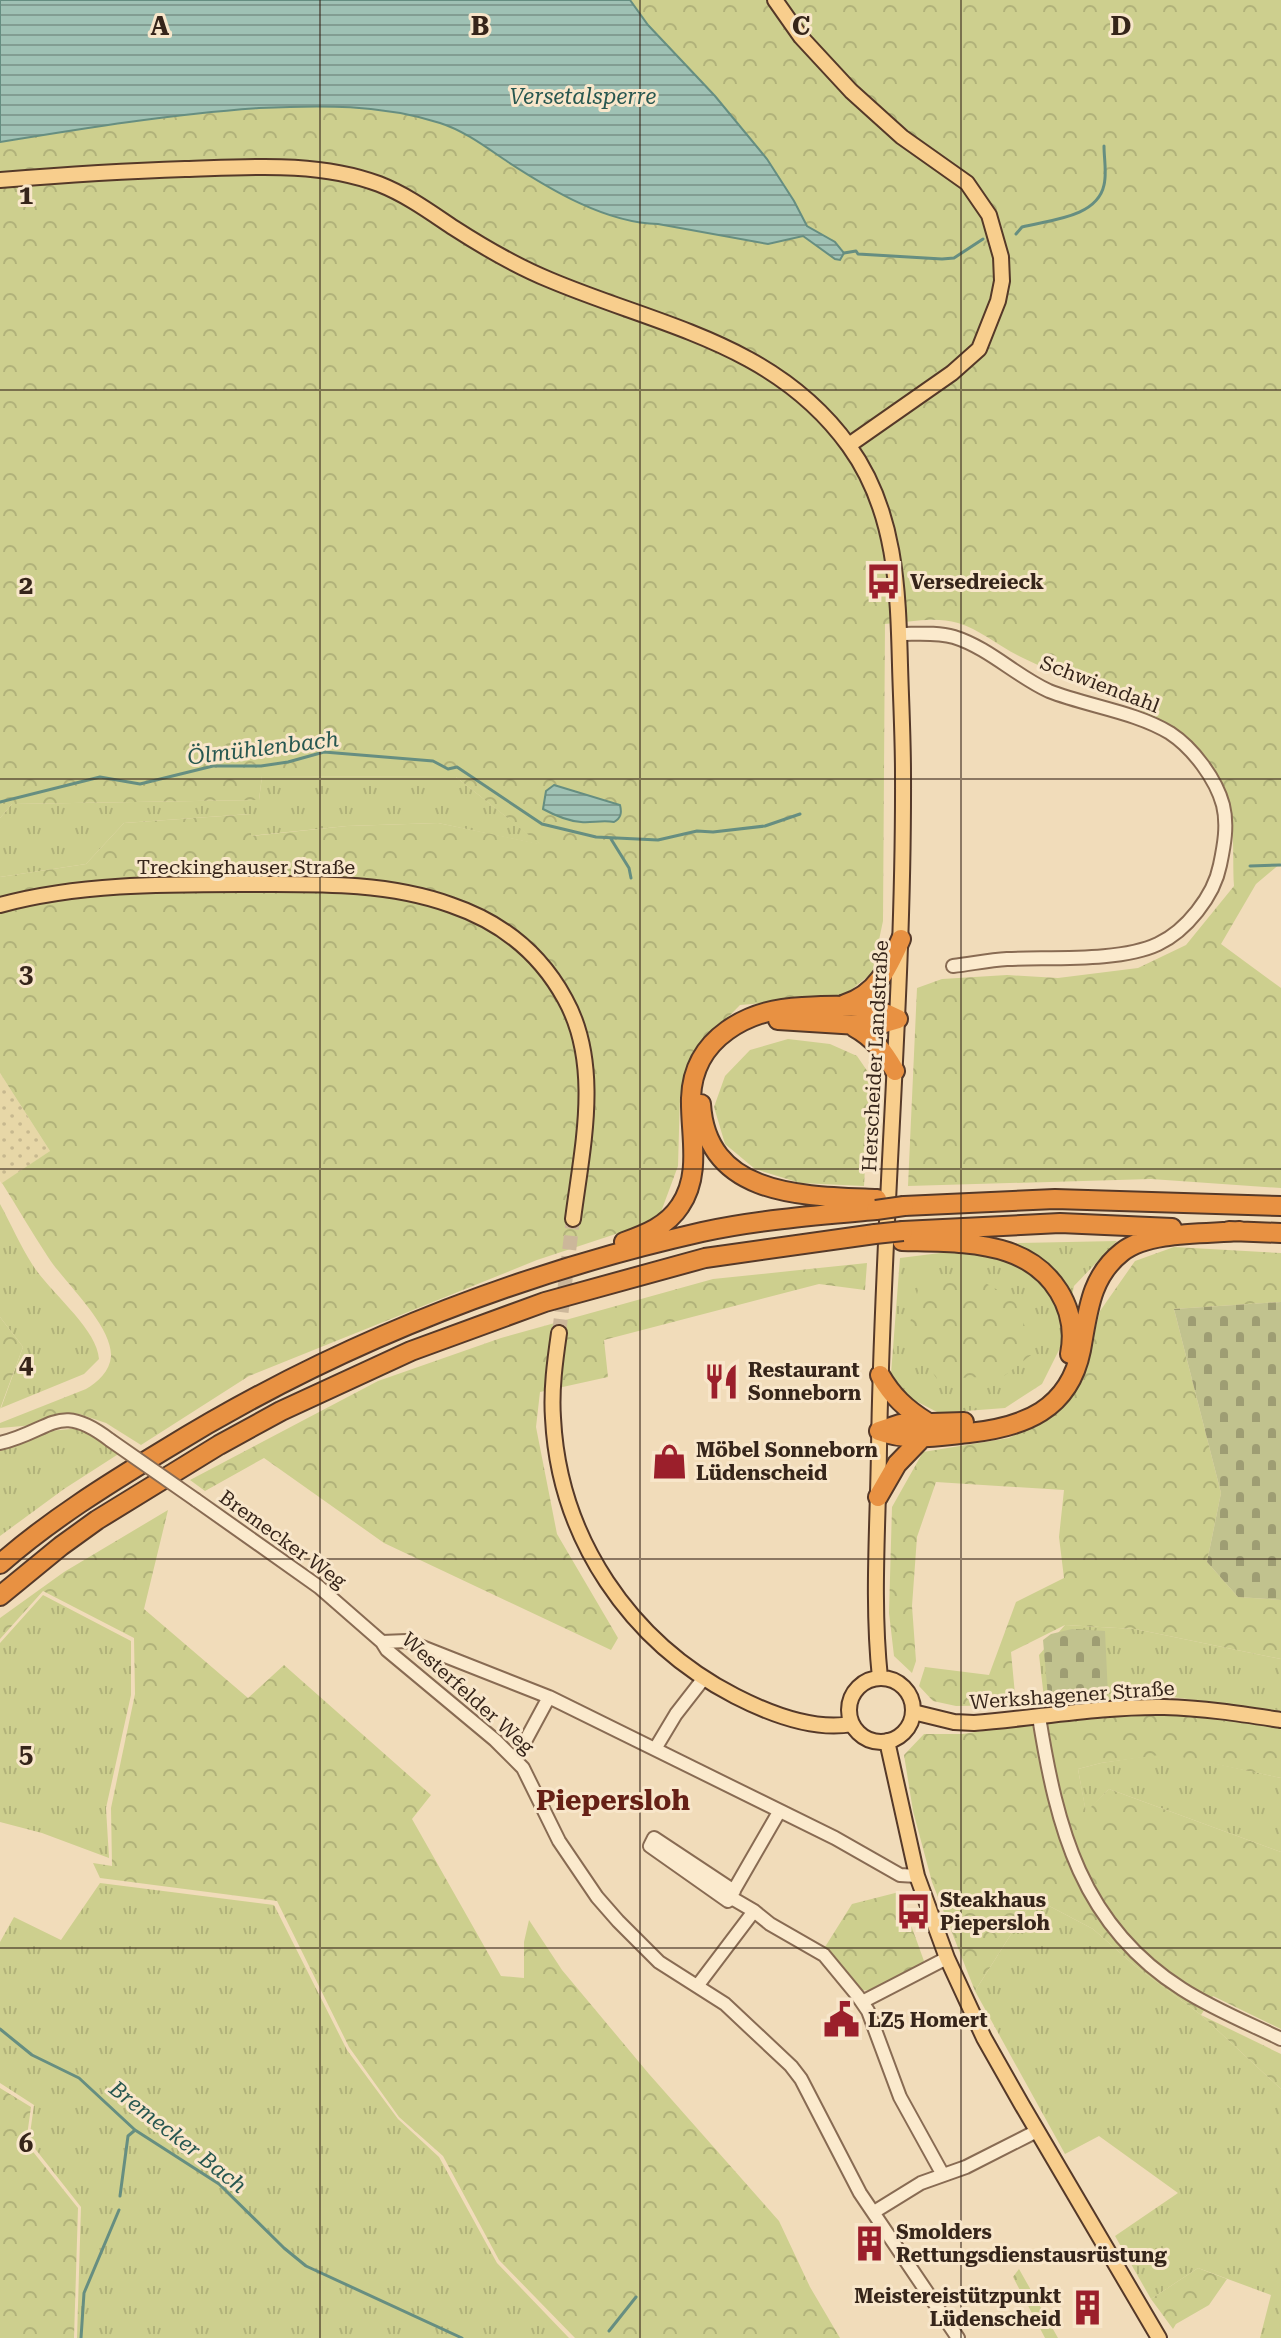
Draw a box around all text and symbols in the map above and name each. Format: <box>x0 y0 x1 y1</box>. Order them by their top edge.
text: A <box>151 11 170 41</box>
text: B <box>471 11 489 41</box>
text: C <box>792 11 810 41</box>
text: D <box>1111 11 1131 41</box>
water label: Versetalsperre <box>510 84 656 109</box>
text: 1 <box>19 180 33 210</box>
bus stop icon: Versedreieck <box>865 563 903 601</box>
text: 2 <box>19 570 33 600</box>
place label: Versedreieck <box>910 570 1044 594</box>
street label: Schwiendahl <box>1037 650 1163 718</box>
water label: Ölmühlenbach <box>186 724 340 770</box>
street label: Treckinghauser Straße <box>137 855 355 879</box>
street label: Herscheider Landstraße <box>857 940 893 1172</box>
text: 3 <box>19 959 33 989</box>
text: 4 <box>19 1349 34 1379</box>
place label: Restaurant Sonneborn <box>748 1358 862 1405</box>
restaurant icon: Restaurant Sonneborn <box>703 1362 741 1400</box>
place label: Möbel Sonneborn Lüdenscheid <box>696 1438 879 1485</box>
shop icon: Möbel Sonneborn Lüdenscheid <box>651 1442 689 1480</box>
street label: Bremecker Weg <box>215 1485 352 1593</box>
street label: Westerfelder Weg <box>397 1627 540 1759</box>
street label: Werkshagener Straße <box>969 1676 1175 1714</box>
text: 5 <box>19 1739 33 1769</box>
district label: Piepersloh <box>536 1784 690 1817</box>
place label: Steakhaus Piepersloh <box>940 1888 1051 1935</box>
bus stop icon: Steakhaus Piepersloh <box>895 1893 933 1931</box>
public building icon: LZ5 Homert <box>823 2001 861 2039</box>
place label: LZ5 Homert <box>868 2008 988 2032</box>
water label: Bremecker Bach <box>104 2075 251 2198</box>
text: 6 <box>19 2128 33 2158</box>
place label: Smolders Rettungsdienstausrüstung <box>896 2220 1167 2267</box>
building icon: Smolders Rettungsdienstausrüstung <box>851 2225 889 2263</box>
place label: Meistereistützpunkt Lüdenscheid <box>854 2284 1062 2331</box>
building icon: Meistereistützpunkt Lüdenscheid <box>1068 2289 1106 2327</box>

